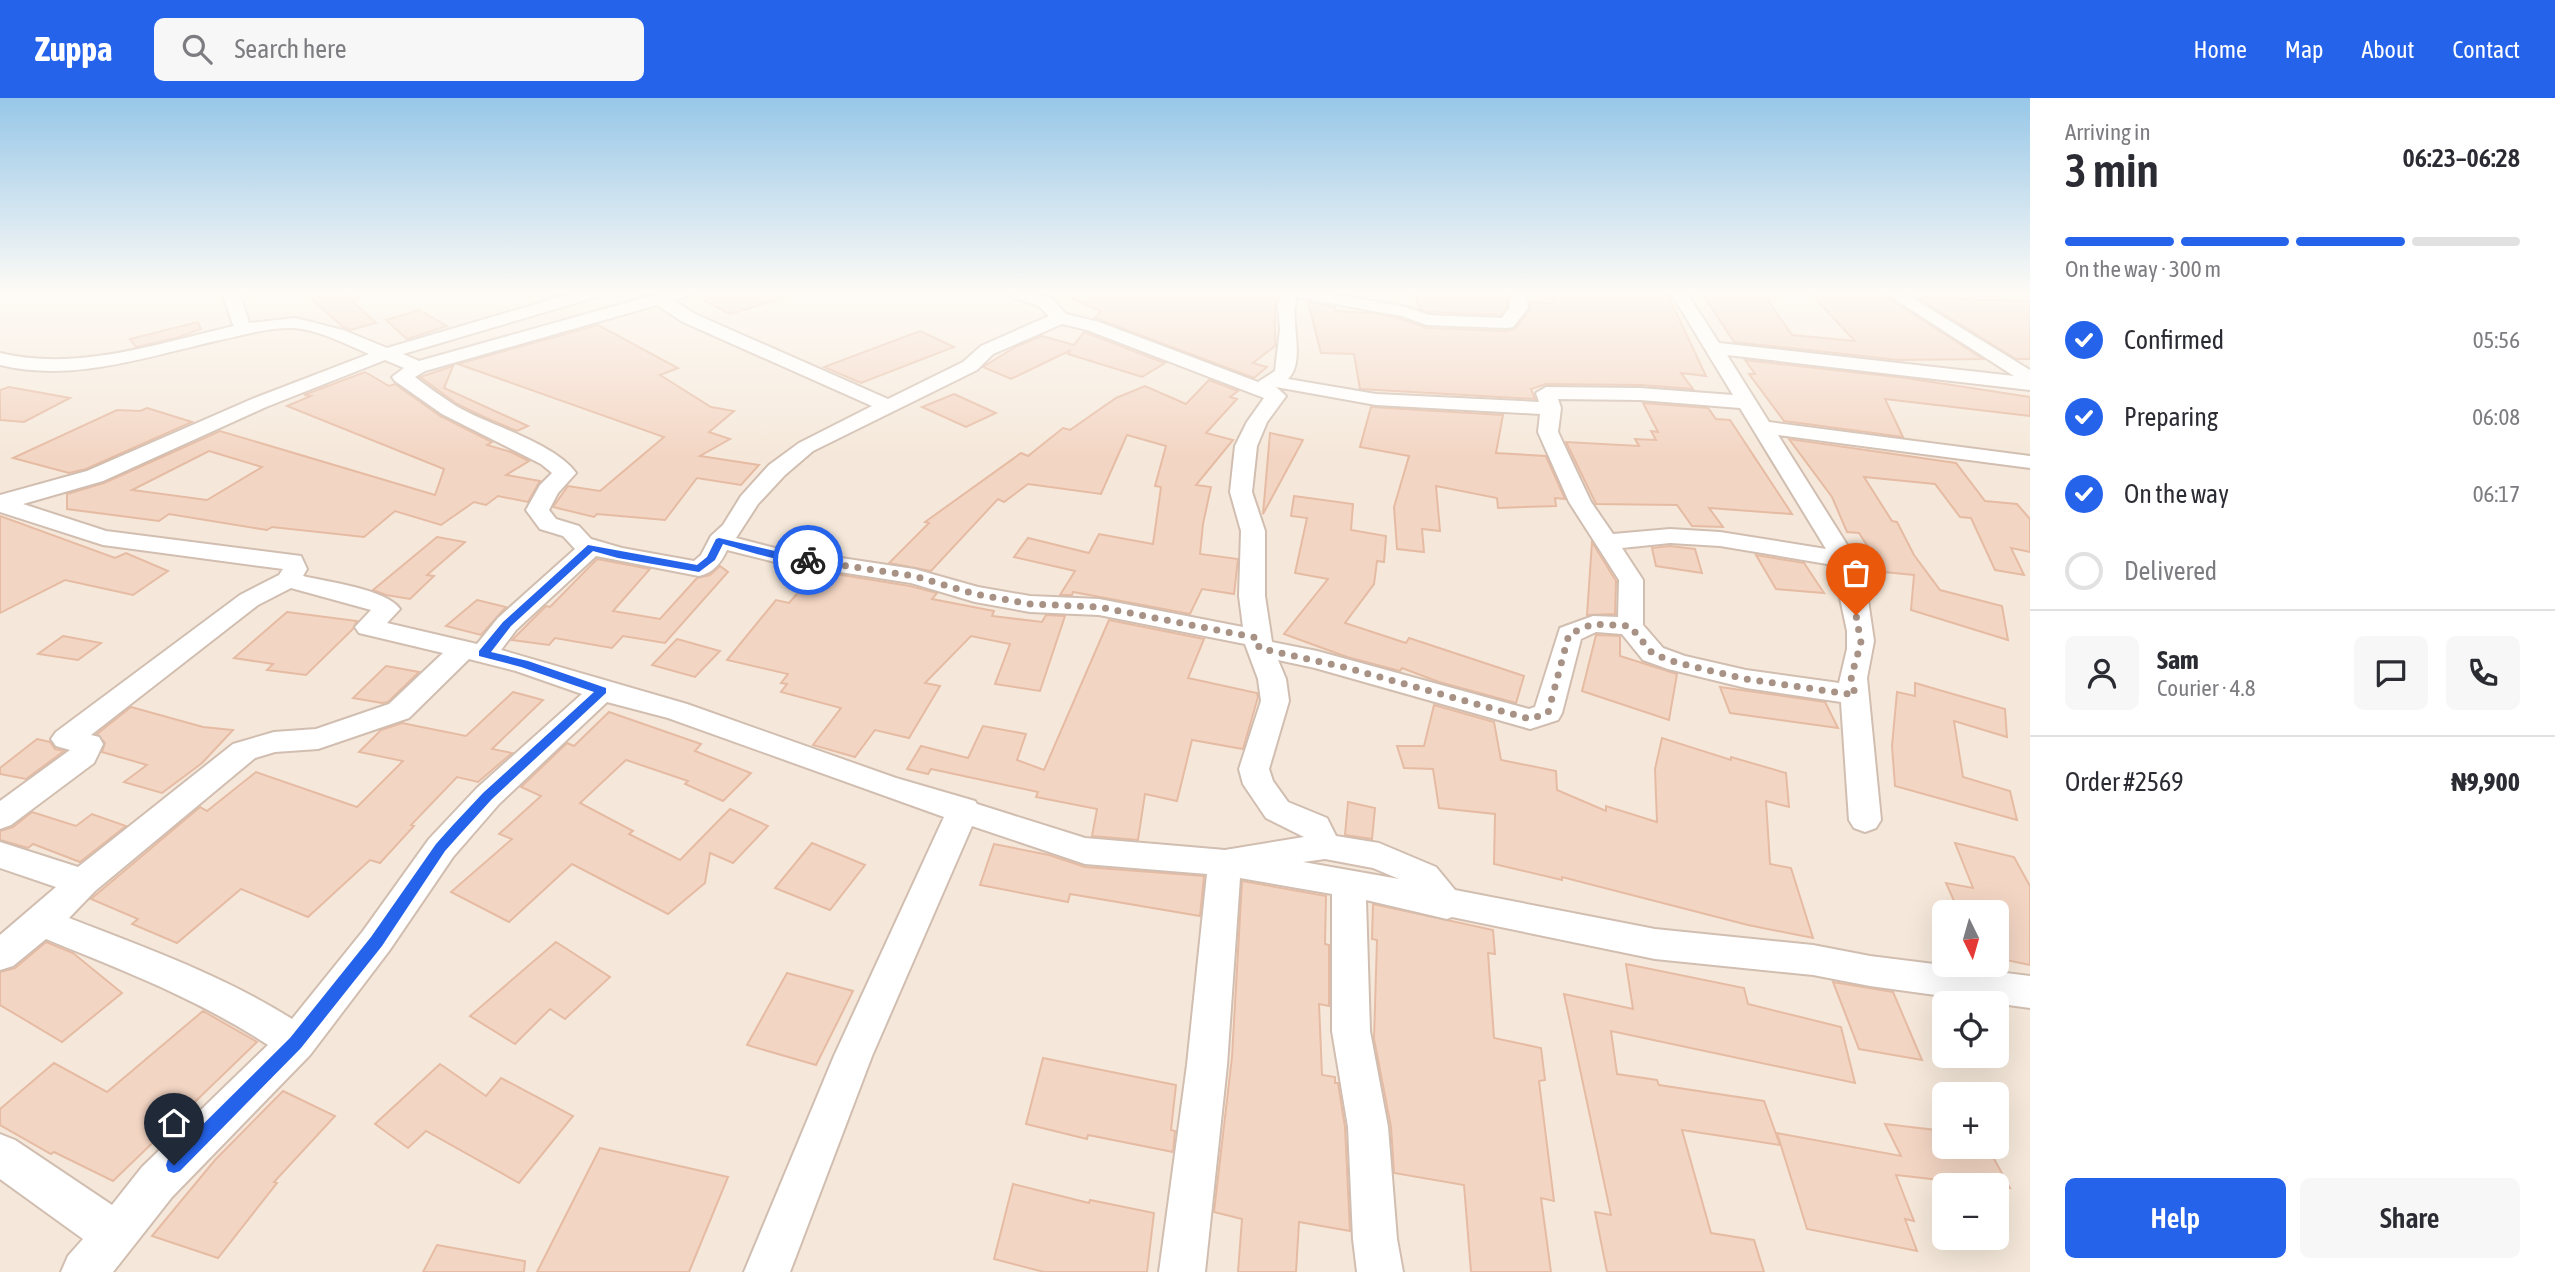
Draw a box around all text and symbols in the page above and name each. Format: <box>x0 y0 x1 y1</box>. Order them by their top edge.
search box <box>154 18 644 81</box>
text: Zuppa <box>35 30 112 68</box>
icon: search <box>178 30 216 68</box>
text: Search here <box>234 34 347 64</box>
text: Home <box>2193 36 2247 63</box>
text: Map <box>2285 36 2323 63</box>
text: About <box>2361 36 2414 63</box>
text: Contact <box>2452 36 2520 63</box>
text: Arriving in <box>2065 119 2151 145</box>
text: 06:23–06:28 <box>2403 143 2520 173</box>
text: 3 min <box>2065 144 2159 197</box>
text: On the way · 300 m <box>2065 256 2221 282</box>
icon: check <box>2065 321 2103 359</box>
text: Confirmed <box>2124 325 2224 355</box>
text: 05:56 <box>2473 327 2520 353</box>
icon: check <box>2065 398 2103 436</box>
text: Preparing <box>2124 402 2218 432</box>
text: 06:08 <box>2472 404 2520 430</box>
icon: check <box>2065 475 2103 513</box>
text: On the way <box>2124 479 2229 509</box>
text: 06:17 <box>2473 481 2520 507</box>
courier <box>773 525 843 595</box>
icon: bike <box>789 541 827 579</box>
pin <box>1826 543 1886 615</box>
icon: bag <box>1837 554 1875 592</box>
text: Delivered <box>2124 556 2217 586</box>
button: person <box>2065 636 2139 710</box>
button: chat <box>2354 636 2428 710</box>
button: phone <box>2446 636 2520 710</box>
text: Sam <box>2157 645 2199 675</box>
text: Courier · 4.8 <box>2157 675 2256 701</box>
text: Order #2569 <box>2065 767 2184 797</box>
text: ₦9,900 <box>2451 767 2520 797</box>
north arrow <box>1932 900 2009 976</box>
map controls <box>1932 900 2009 1250</box>
button: locate <box>1932 991 2009 1068</box>
button: + <box>1932 1082 2009 1159</box>
pin <box>144 1093 204 1165</box>
icon: home <box>155 1104 193 1142</box>
button: − <box>1932 1173 2009 1250</box>
button: Help <box>2065 1178 2286 1258</box>
button: Share <box>2300 1178 2520 1258</box>

